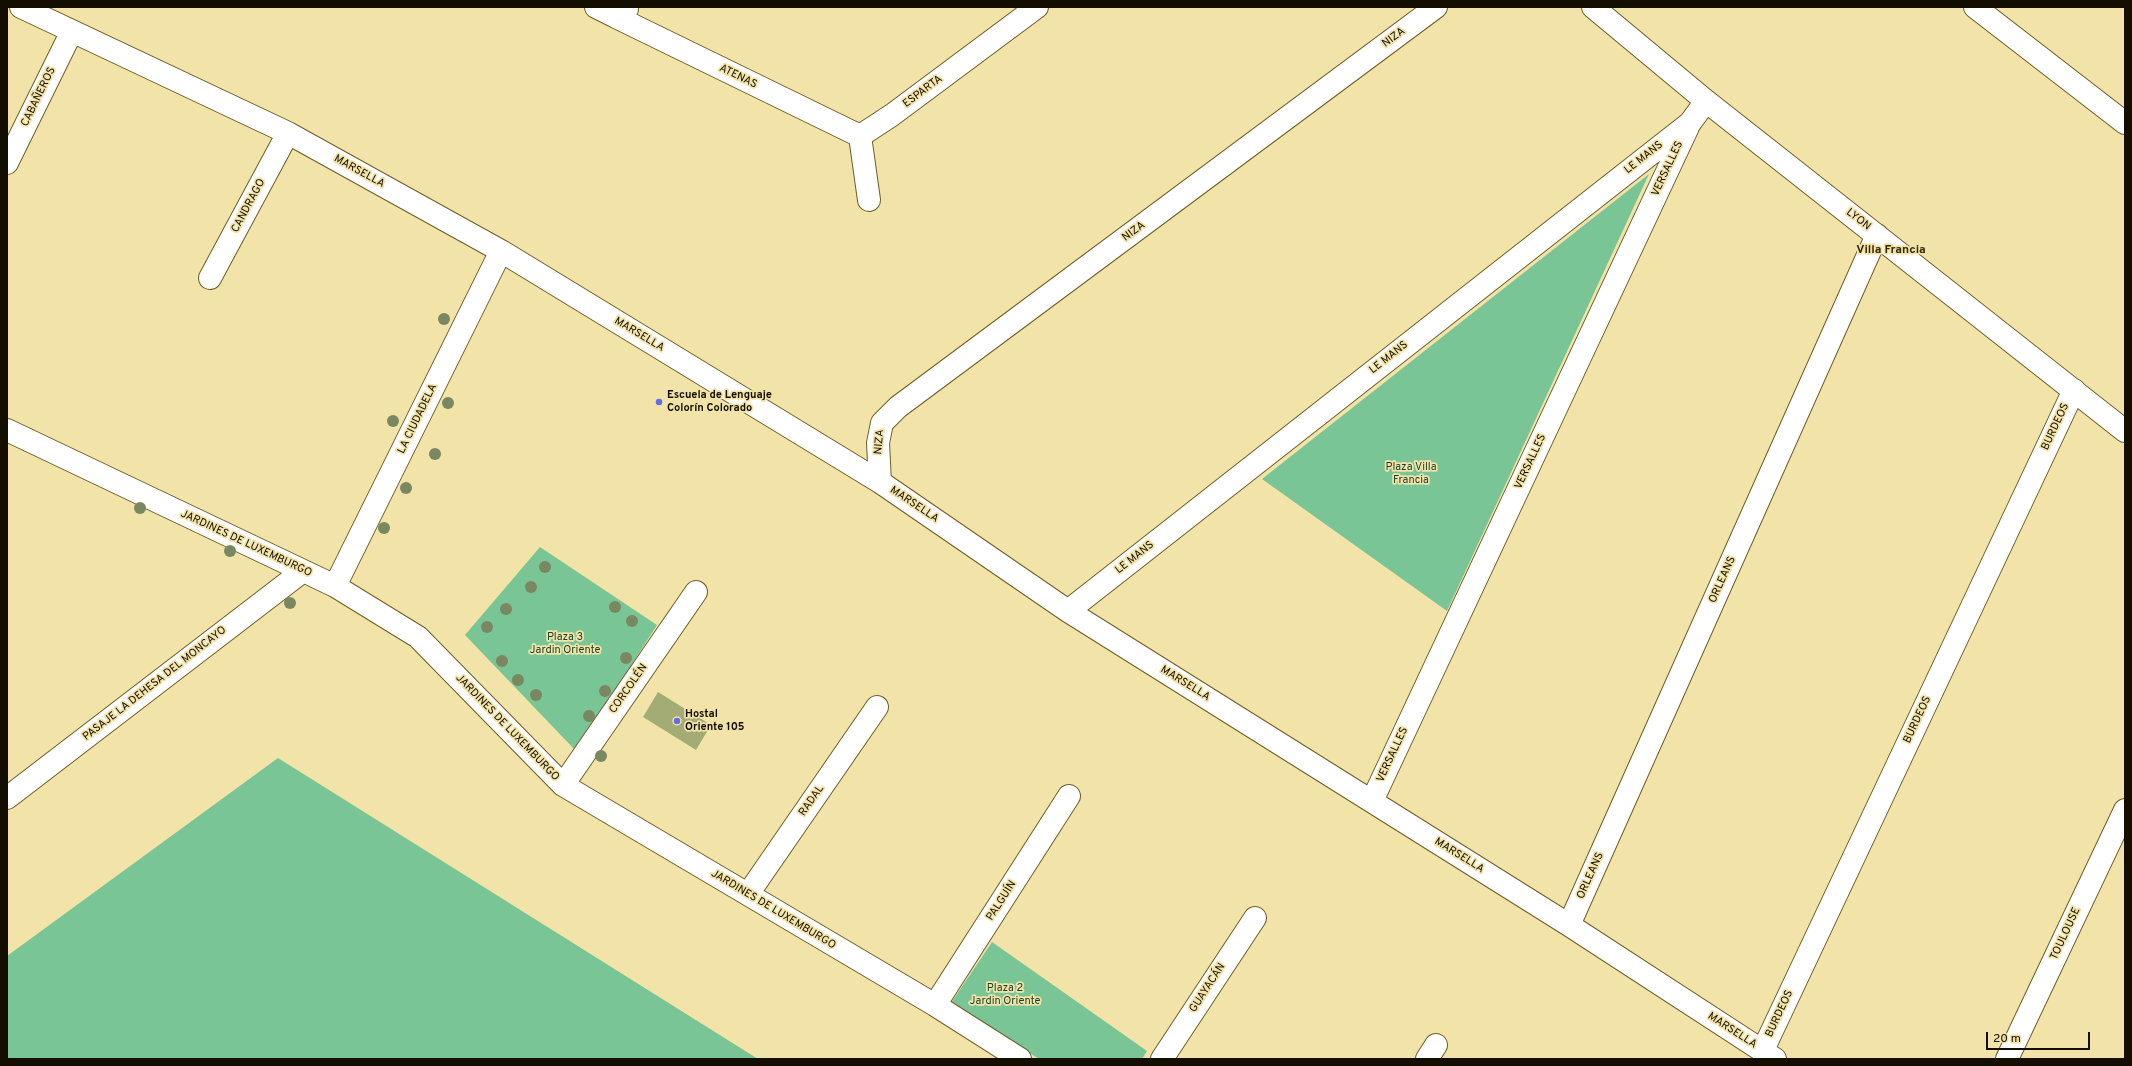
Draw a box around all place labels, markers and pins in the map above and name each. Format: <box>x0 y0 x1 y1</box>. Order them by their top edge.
place label: Escuela de Lenguaje Colorín Colorado <box>667 389 772 415</box>
marker: Escuela de Lenguaje Colorín Colorado <box>654 397 664 407</box>
place label: Hostal Oriente 105 <box>685 708 745 734</box>
marker: Hostal Oriente 105 <box>672 716 682 726</box>

